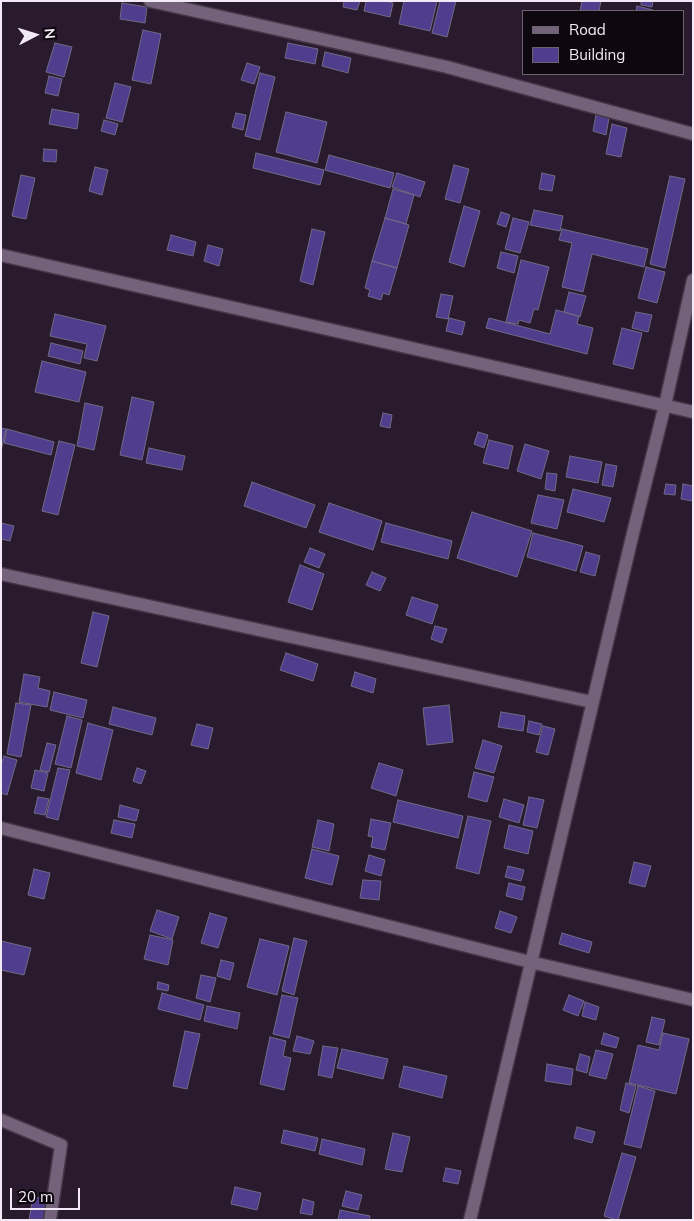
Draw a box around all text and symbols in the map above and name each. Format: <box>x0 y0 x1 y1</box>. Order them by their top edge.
north arrow <box>10 10 60 60</box>
legend <box>522 10 684 75</box>
text: Road <box>569 20 606 39</box>
text: N <box>41 28 59 40</box>
text: Building <box>569 45 625 64</box>
scale bar <box>12 1178 82 1210</box>
text: 20 m <box>18 1187 53 1206</box>

